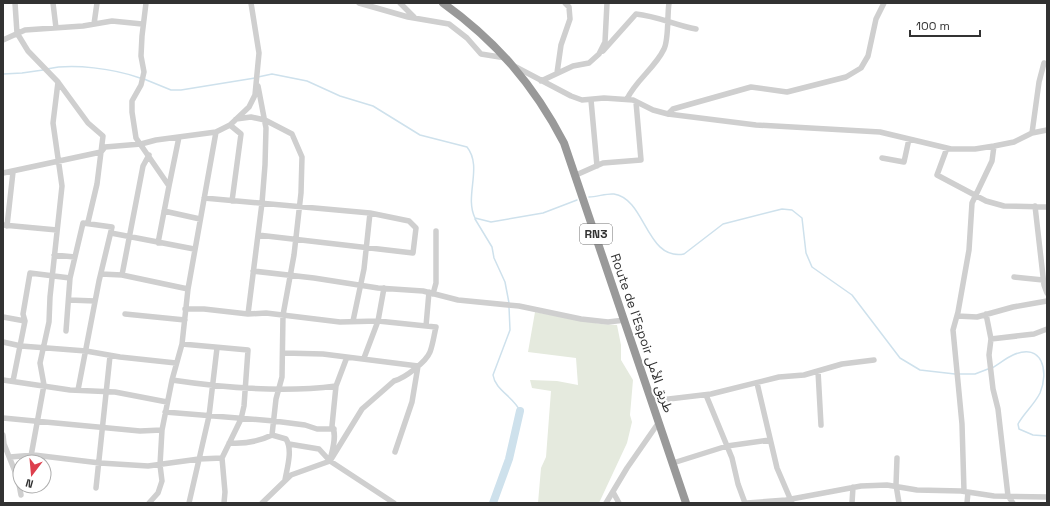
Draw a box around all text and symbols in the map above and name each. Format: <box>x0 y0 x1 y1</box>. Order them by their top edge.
scale bar <box>910 12 980 38</box>
text: 100 m <box>916 18 950 34</box>
road number: RN3 <box>580 224 612 244</box>
street label: Route de l’Espoir طريق الأمل <box>607 251 677 415</box>
north arrow <box>12 454 52 494</box>
text: N <box>24 476 35 491</box>

